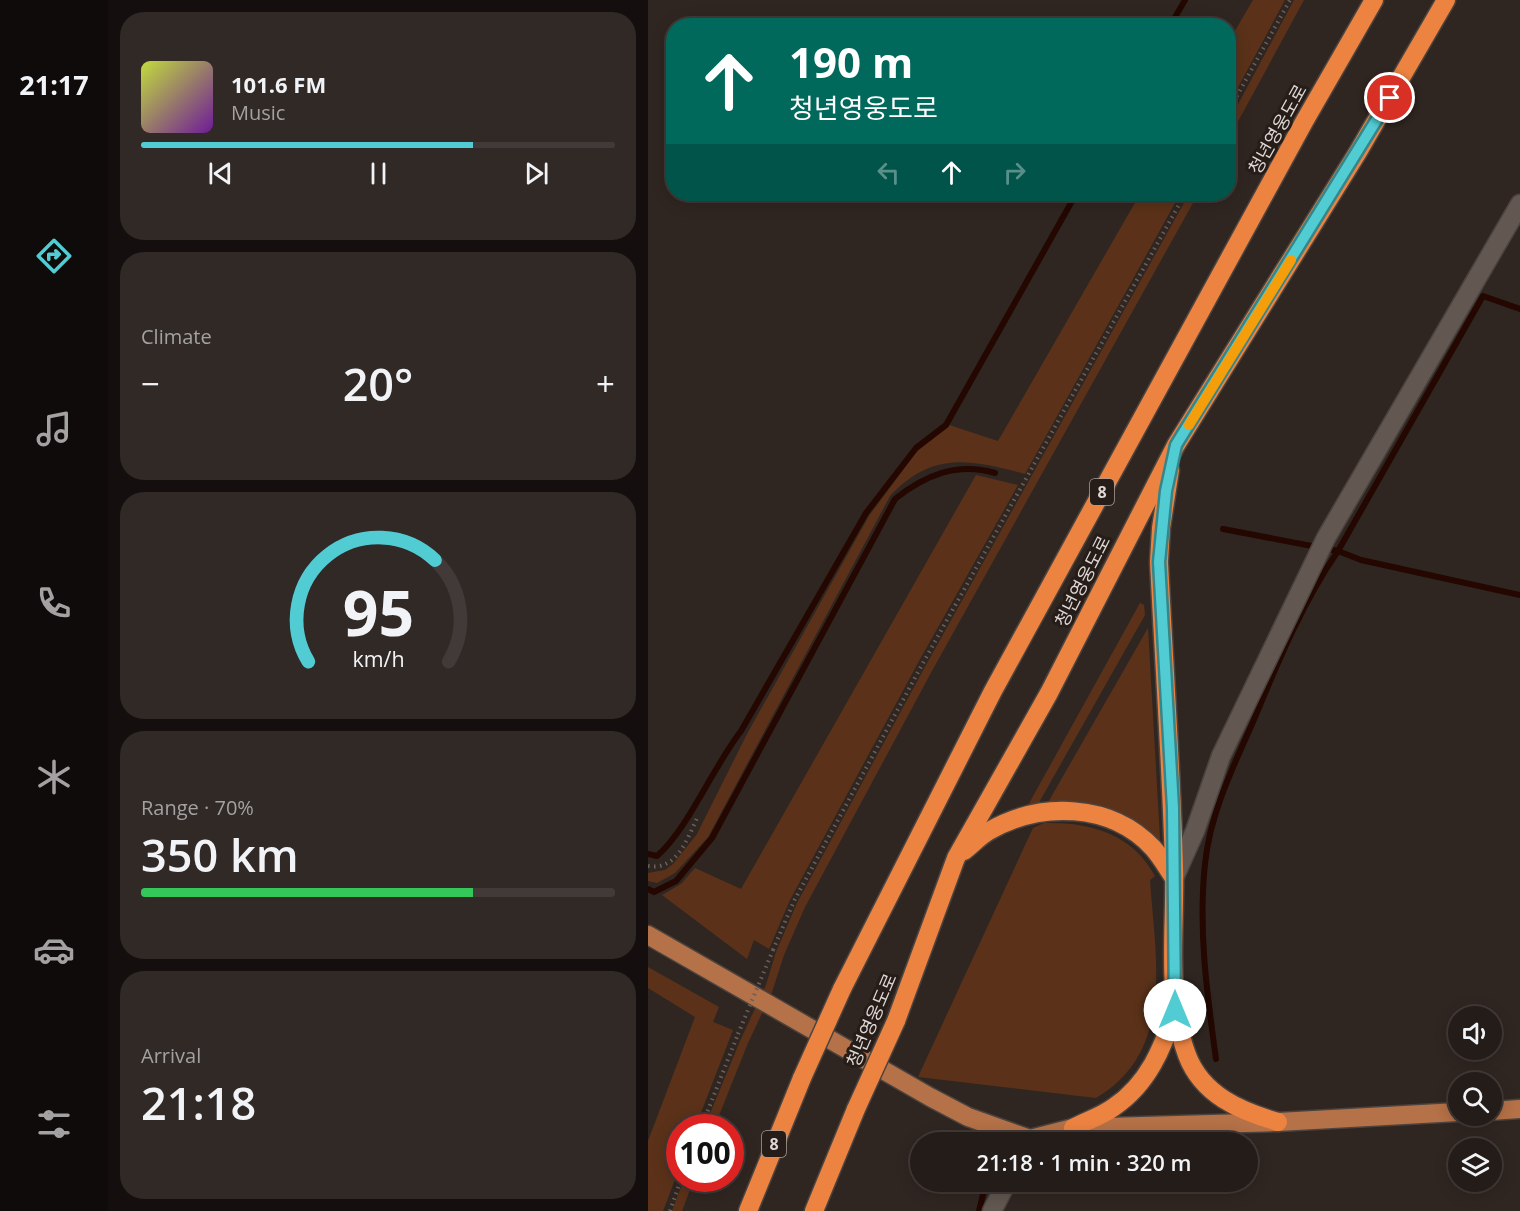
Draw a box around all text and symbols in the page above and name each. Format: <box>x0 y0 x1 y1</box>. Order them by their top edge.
text: 190 m <box>789 33 913 90</box>
icon: ahead <box>690 42 768 120</box>
text: 21:17 <box>19 66 89 103</box>
text: 101.6 FM <box>231 69 326 99</box>
pin <box>1364 72 1415 123</box>
street label: 청년영웅도로 <box>1242 80 1312 178</box>
icon: arrive <box>1373 81 1406 114</box>
text: 청년영웅도로 <box>789 89 938 126</box>
text: Music <box>231 99 285 126</box>
icon: left <box>872 156 905 189</box>
icon: ahead <box>935 156 968 189</box>
icon: right <box>998 156 1031 189</box>
icon: previous <box>204 157 237 190</box>
icon: pause <box>362 157 395 190</box>
icon: next <box>520 157 553 190</box>
icon: directions <box>33 235 75 277</box>
text: Climate <box>141 323 212 350</box>
text: 20° <box>343 353 413 414</box>
text: − <box>141 361 160 406</box>
text: + <box>596 361 615 406</box>
icon: music <box>33 408 75 450</box>
road number: 8 <box>1090 479 1114 505</box>
street label: 청년영웅도로 <box>1049 531 1115 631</box>
text: 95 <box>342 570 414 655</box>
icon: phone <box>33 582 75 624</box>
text: km/h <box>352 645 404 674</box>
icon: climate <box>33 756 75 798</box>
text: Range · 70% <box>141 794 254 821</box>
text: 350 km <box>141 824 299 885</box>
icon: car <box>33 929 75 971</box>
street label: 청년영웅도로 <box>841 970 901 1070</box>
position arrow <box>1143 978 1207 1042</box>
map controls <box>1448 1006 1502 1192</box>
button: sound <box>1448 1006 1502 1060</box>
text: Arrival <box>141 1042 201 1069</box>
text: 21:18 <box>141 1072 256 1133</box>
button: search <box>1448 1072 1502 1126</box>
icon: filters <box>33 1103 75 1145</box>
speed limit sign: 100 <box>666 1114 744 1192</box>
road number: 8 <box>762 1131 786 1157</box>
button: layers <box>1448 1138 1502 1192</box>
text: 21:18 · 1 min · 320 m <box>976 1147 1192 1177</box>

